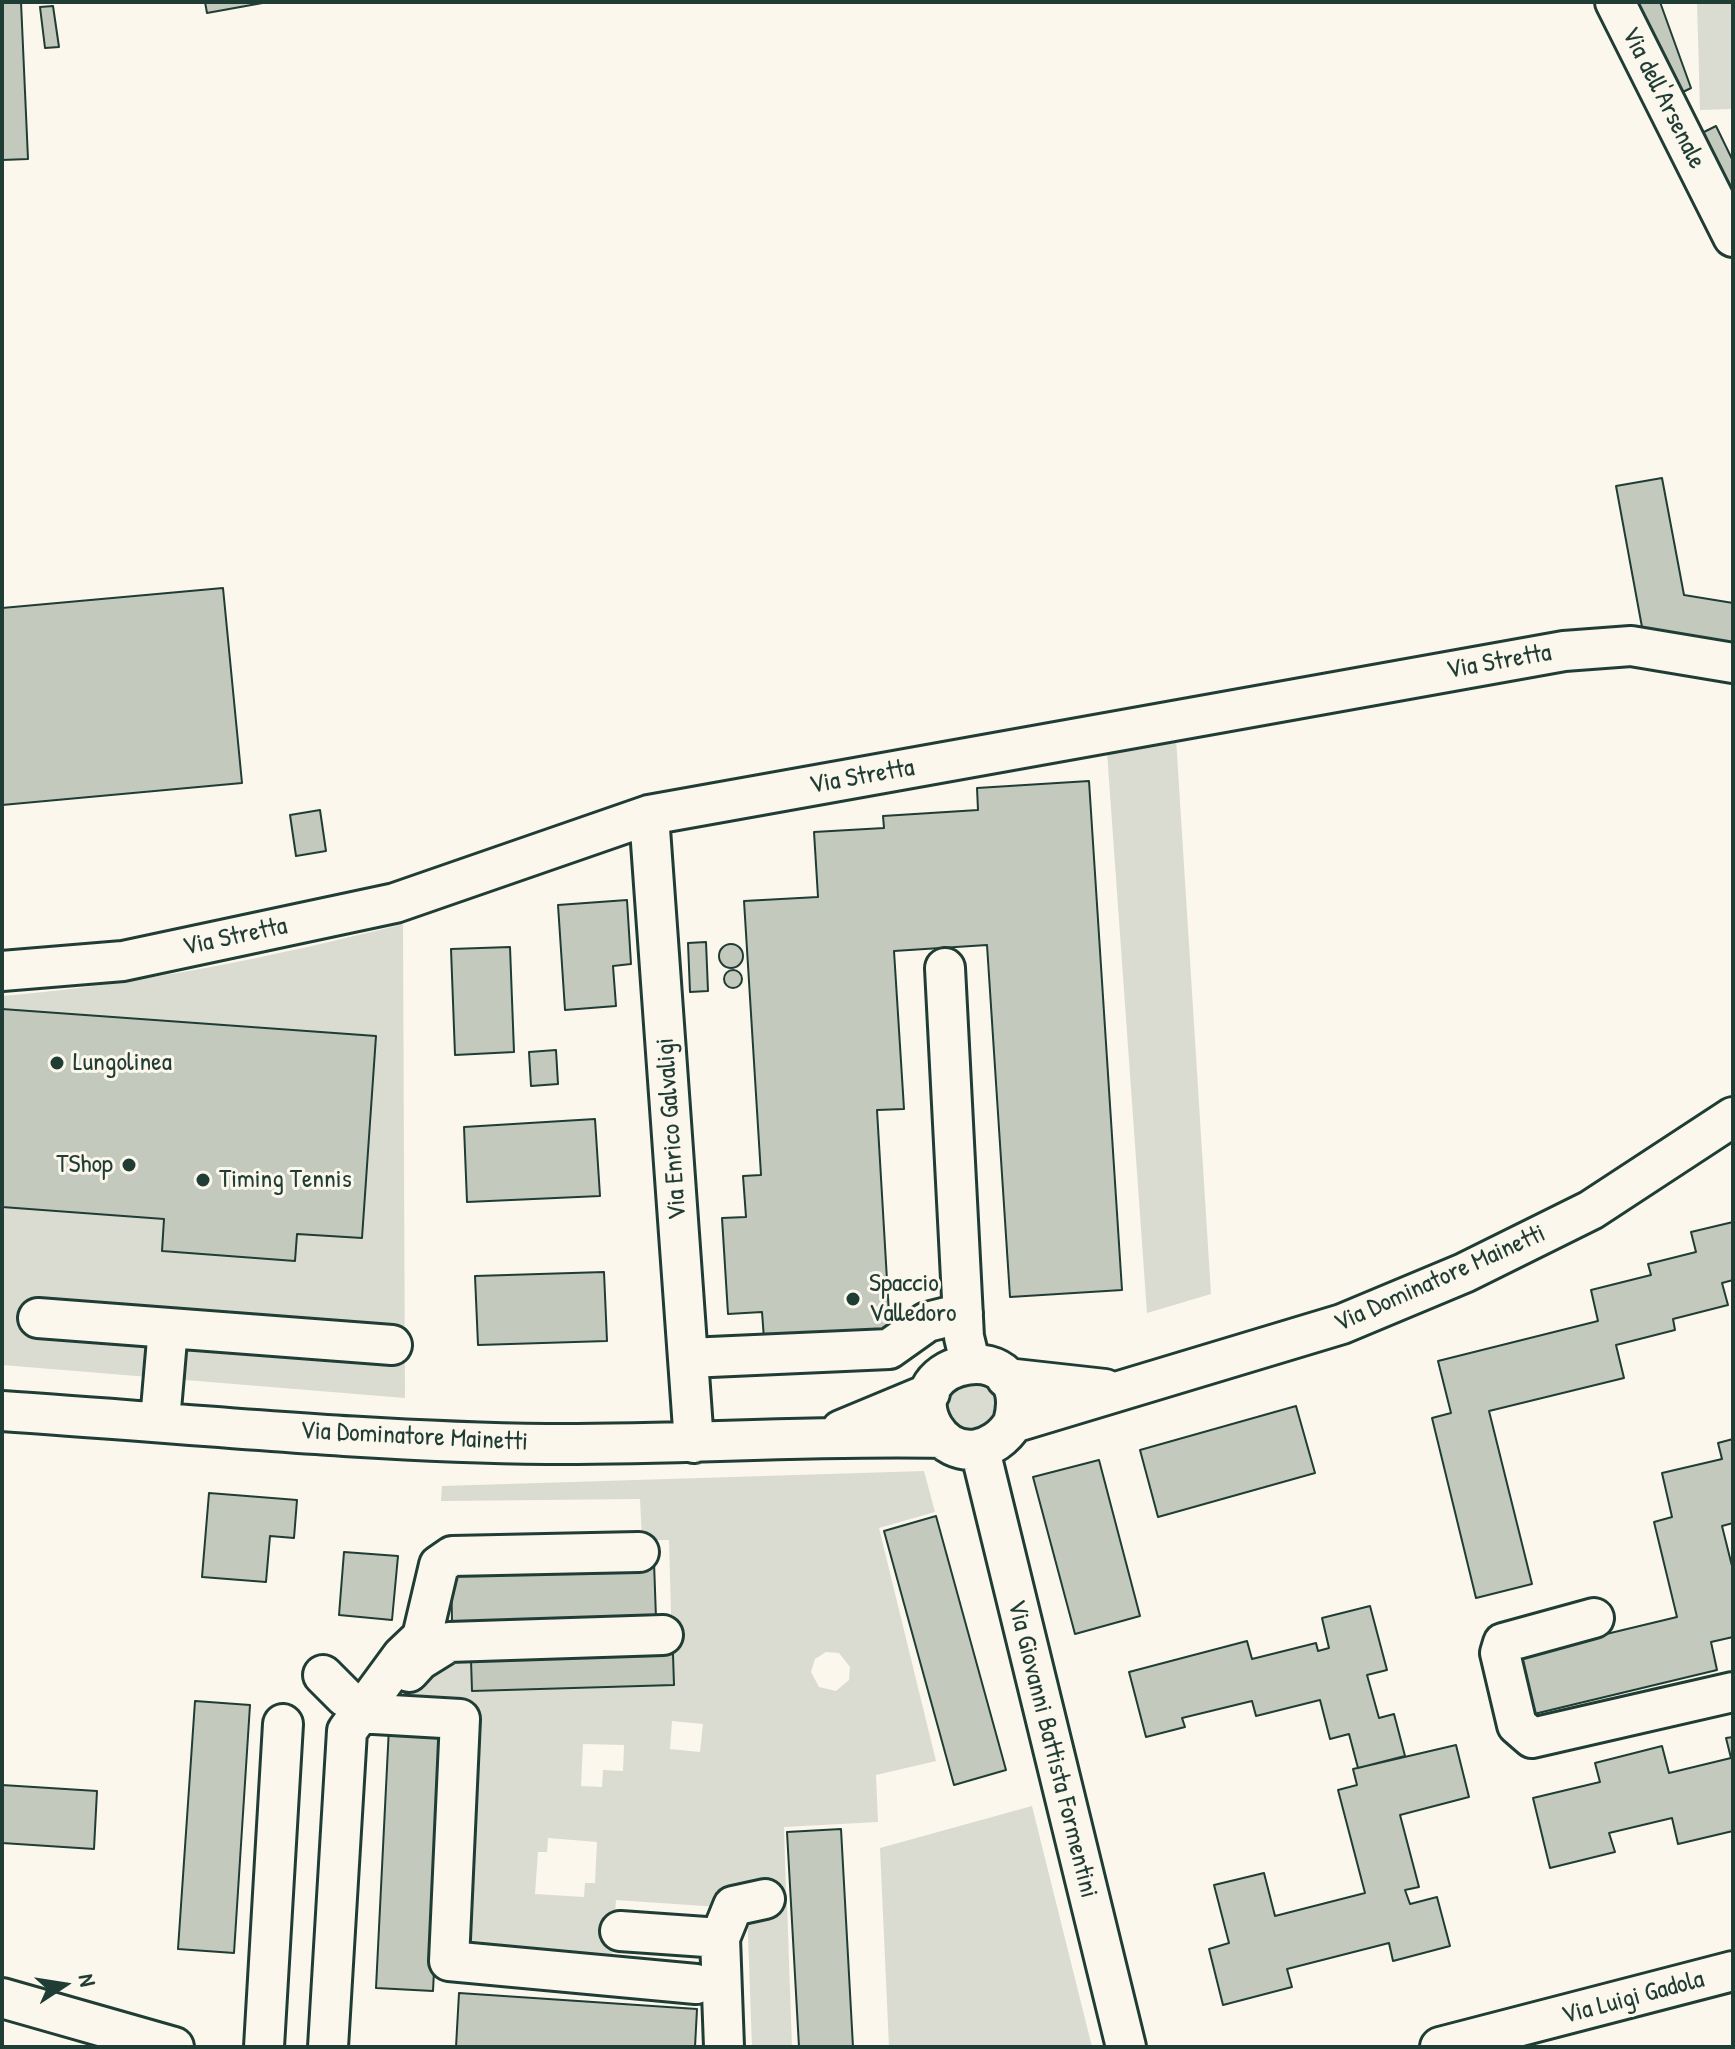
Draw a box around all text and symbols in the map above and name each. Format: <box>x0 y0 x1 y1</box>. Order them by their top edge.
street label: Via dell'Arsenale <box>1614 22 1712 174</box>
street label: Via Stretta <box>1444 637 1554 687</box>
street label: Via Stretta <box>807 752 917 802</box>
street label: Via Stretta <box>180 911 290 963</box>
street label: Via Enrico Galvaligi <box>650 1037 694 1221</box>
place label: Lungolinea <box>73 1047 172 1079</box>
marker: Lungolinea <box>48 1054 66 1072</box>
place label: TShop <box>56 1149 113 1181</box>
marker: TShop <box>120 1156 138 1174</box>
place label: Timing Tennis <box>219 1164 352 1196</box>
marker: Timing Tennis <box>194 1171 212 1189</box>
street label: Via Dominatore Mainetti <box>1330 1218 1550 1340</box>
place label: Spaccio Valledoro <box>869 1268 956 1330</box>
marker: Spaccio Valledoro <box>844 1290 862 1308</box>
street label: Via Dominatore Mainetti <box>299 1415 529 1459</box>
street label: Via Giovanni Battista Formentini <box>1000 1597 1104 1901</box>
north arrow <box>24 1945 104 2025</box>
street label: Via Luigi Gadola <box>1558 1964 1708 2032</box>
text: N <box>72 1971 103 1989</box>

